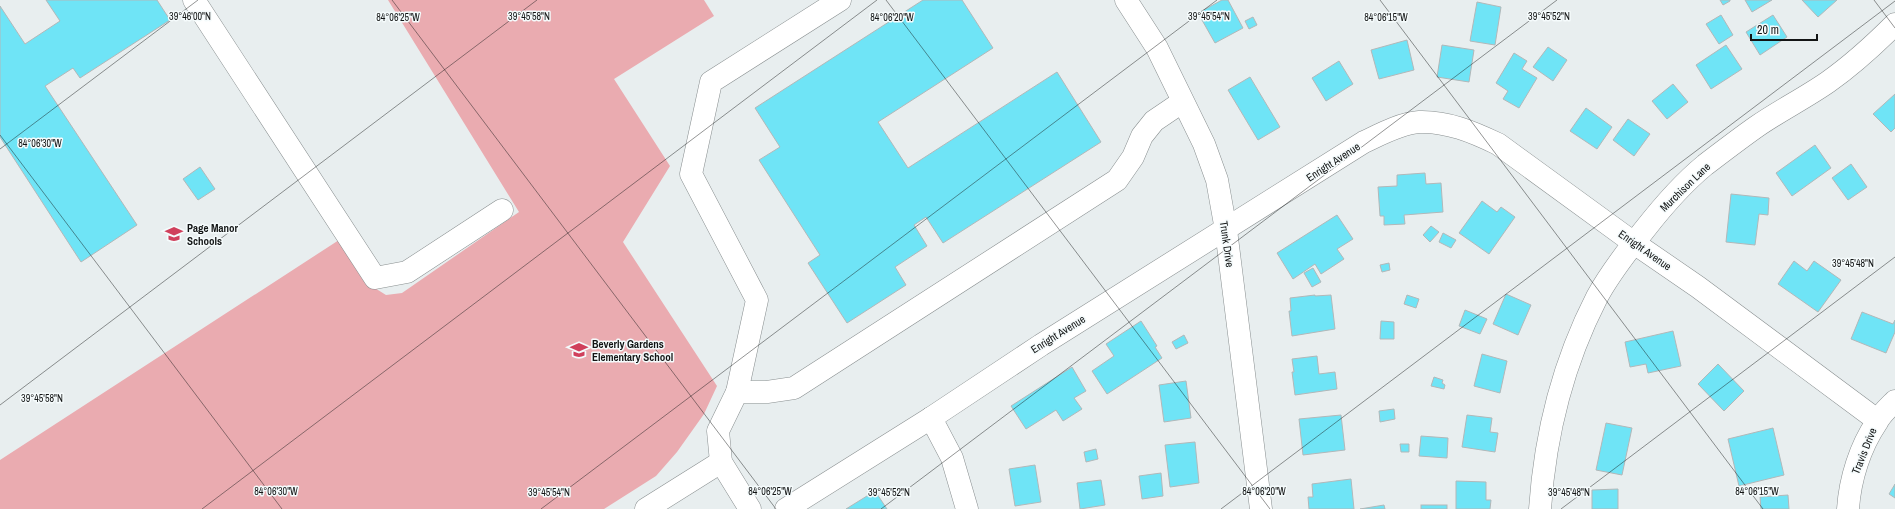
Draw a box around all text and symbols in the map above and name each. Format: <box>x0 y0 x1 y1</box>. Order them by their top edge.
text: 39°46'00"N <box>169 10 211 23</box>
text: 39°45'58"N <box>508 10 550 23</box>
text: 39°45'54"N <box>1188 10 1230 23</box>
text: 39°45'52"N <box>1528 10 1570 23</box>
text: 84°06'25"W <box>376 11 420 24</box>
text: 84°06'20"W <box>870 11 914 24</box>
text: 84°06'15"W <box>1364 11 1408 24</box>
scale bar <box>1751 16 1817 42</box>
text: 20 m <box>1757 22 1779 38</box>
text: 84°06'30"W <box>18 137 62 150</box>
street label: Enright Avenue <box>1303 139 1363 185</box>
street label: Murchison Lane <box>1657 159 1713 215</box>
street label: Trunk Drive <box>1217 220 1237 268</box>
place label: Page Manor Schools <box>187 221 239 248</box>
school or university icon: Page Manor Schools <box>164 224 184 244</box>
street label: Enright Avenue <box>1616 227 1674 273</box>
text: 39°45'48"N <box>1832 257 1874 270</box>
street label: Enright Avenue <box>1028 312 1088 356</box>
place label: Beverly Gardens Elementary School <box>592 337 673 364</box>
school or university icon: Beverly Gardens Elementary School <box>569 340 589 360</box>
text: 39°45'58"N <box>21 392 63 405</box>
street label: Travis Drive <box>1848 426 1880 476</box>
text: 84°06'30"W <box>254 485 298 498</box>
text: 84°06'25"W <box>748 485 792 498</box>
text: 84°06'20"W <box>1242 485 1286 498</box>
text: 84°06'15"W <box>1735 485 1779 498</box>
text: 39°45'54"N <box>528 486 570 499</box>
text: 39°45'52"N <box>868 486 910 499</box>
text: 39°45'48"N <box>1548 486 1590 499</box>

